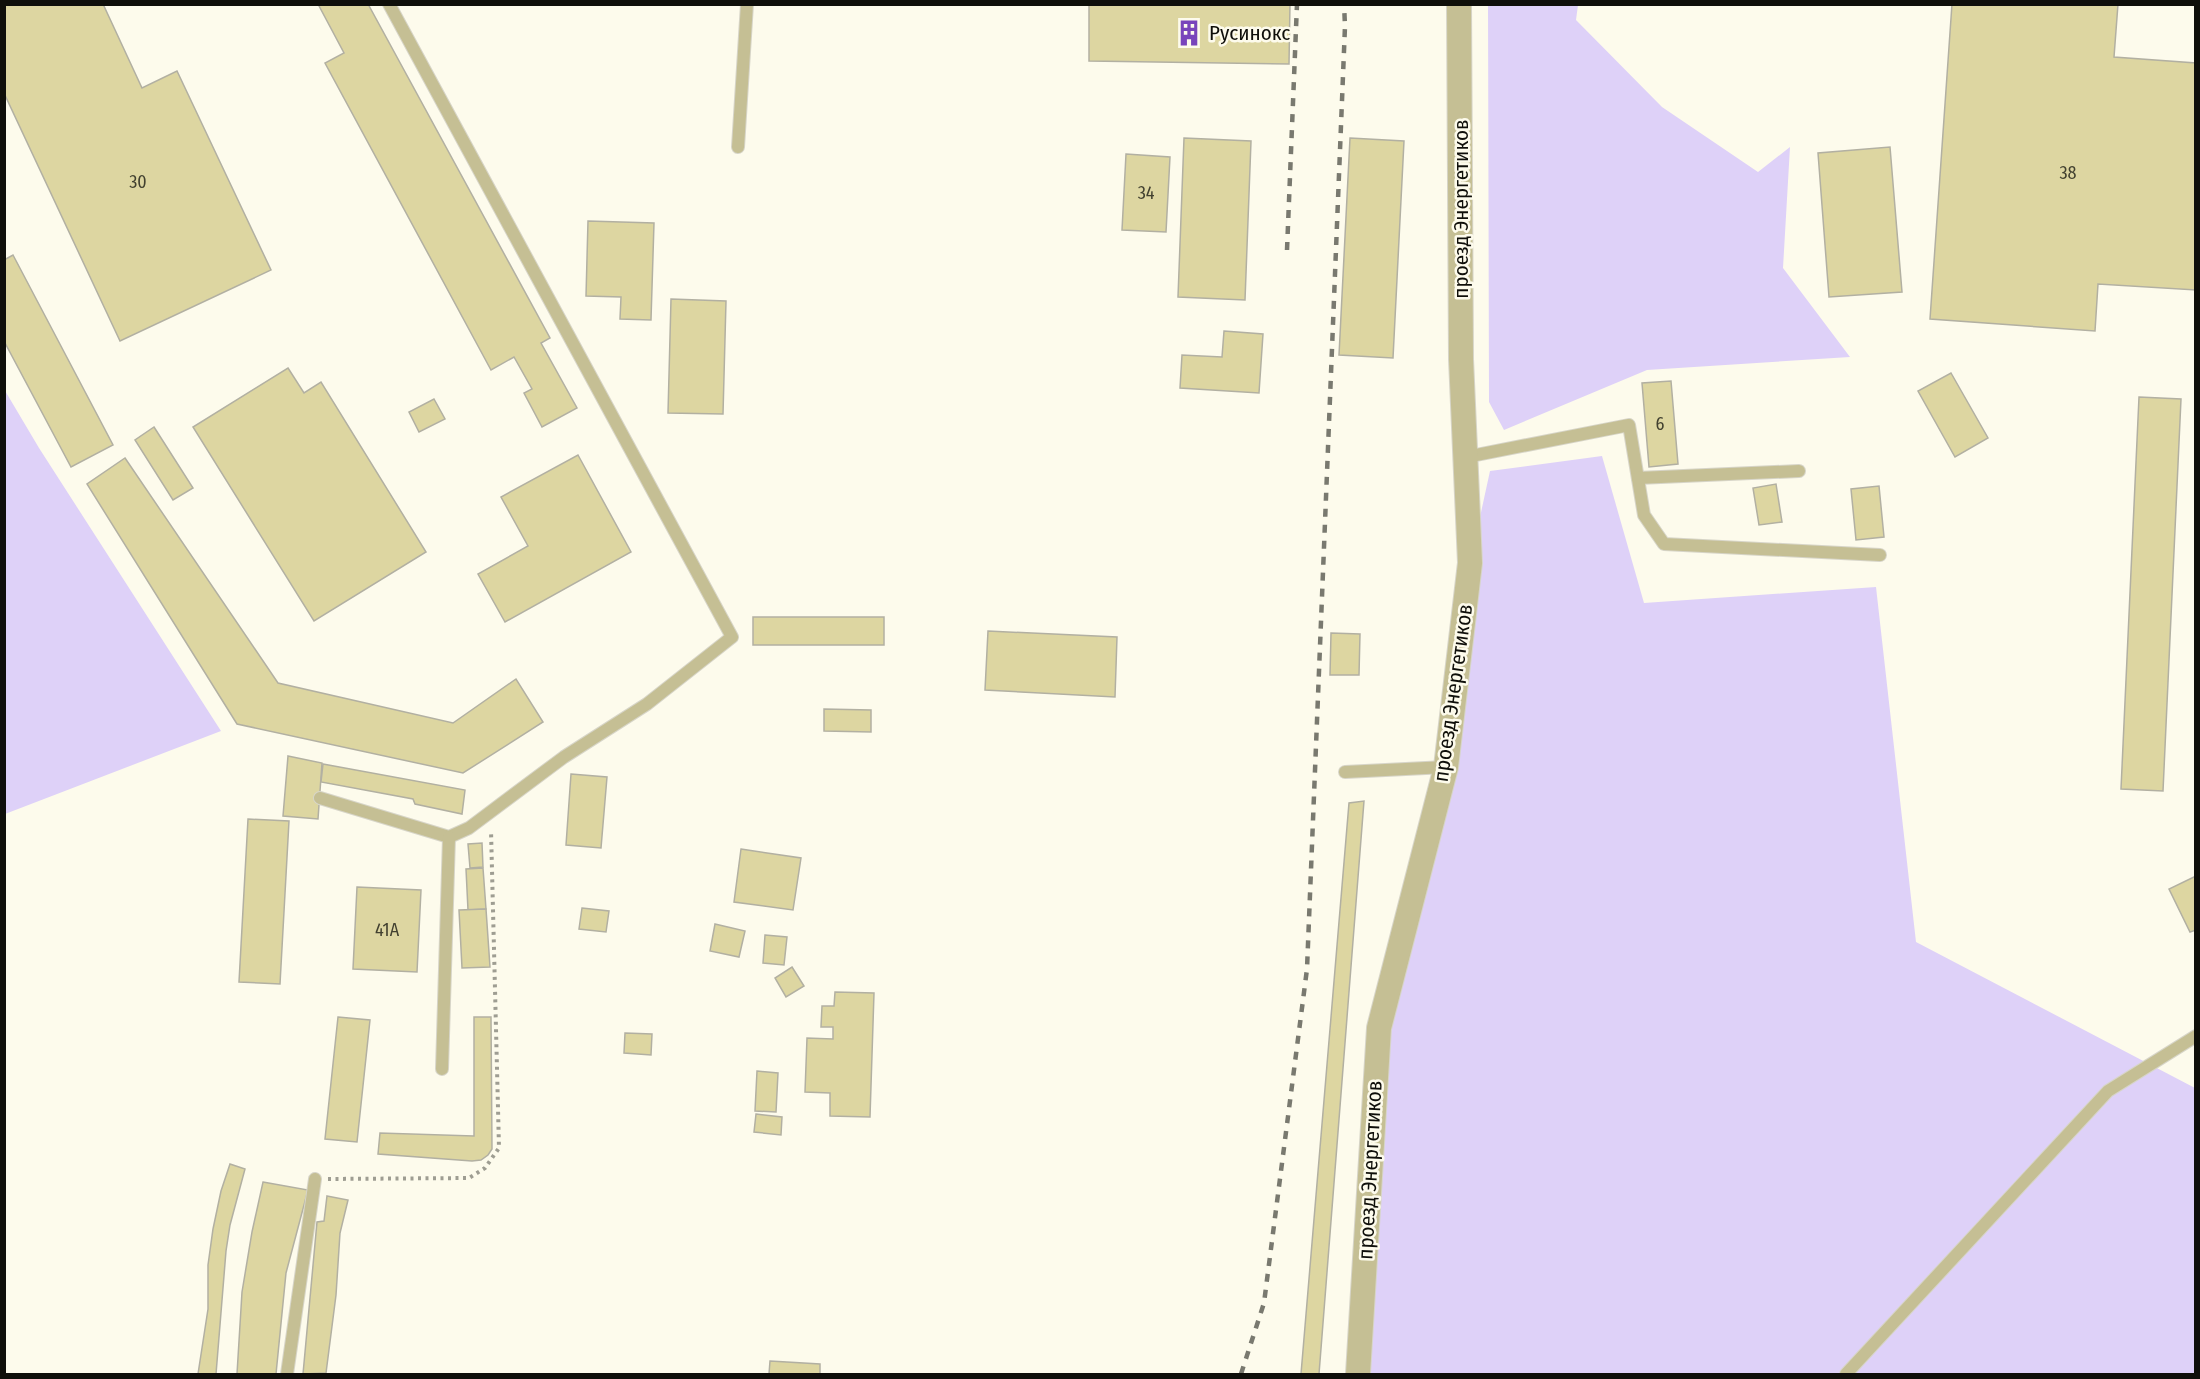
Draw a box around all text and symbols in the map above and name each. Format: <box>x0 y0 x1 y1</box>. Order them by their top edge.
building icon: Русинокс <box>1174 18 1204 48</box>
place label: Русинокс <box>1209 20 1290 46</box>
street label: проезд Энергетиков <box>1448 119 1474 299</box>
house number: 38 <box>2059 162 2077 184</box>
house number: 30 <box>129 171 147 193</box>
house number: 34 <box>1138 182 1155 204</box>
house number: 6 <box>1656 413 1665 435</box>
street label: проезд Энергетиков <box>1428 602 1478 784</box>
house number: 41А <box>375 919 400 941</box>
street label: проезд Энергетиков <box>1352 1080 1388 1260</box>

